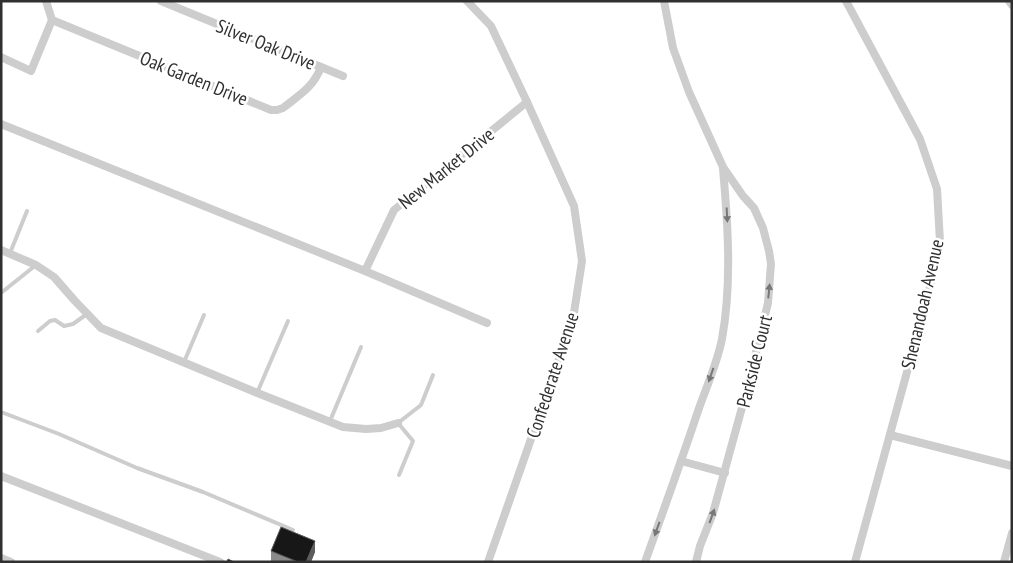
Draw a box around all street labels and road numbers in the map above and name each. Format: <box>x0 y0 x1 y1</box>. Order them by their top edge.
street label: Silver Oak Drive <box>213 13 319 75</box>
street label: Oak Garden Drive <box>137 46 252 111</box>
street label: New Market Drive <box>393 122 499 214</box>
street label: Shenandoah Avenue <box>895 237 949 371</box>
street label: Confederate Avenue <box>520 309 584 441</box>
street label: Parkside Court <box>731 312 777 410</box>

